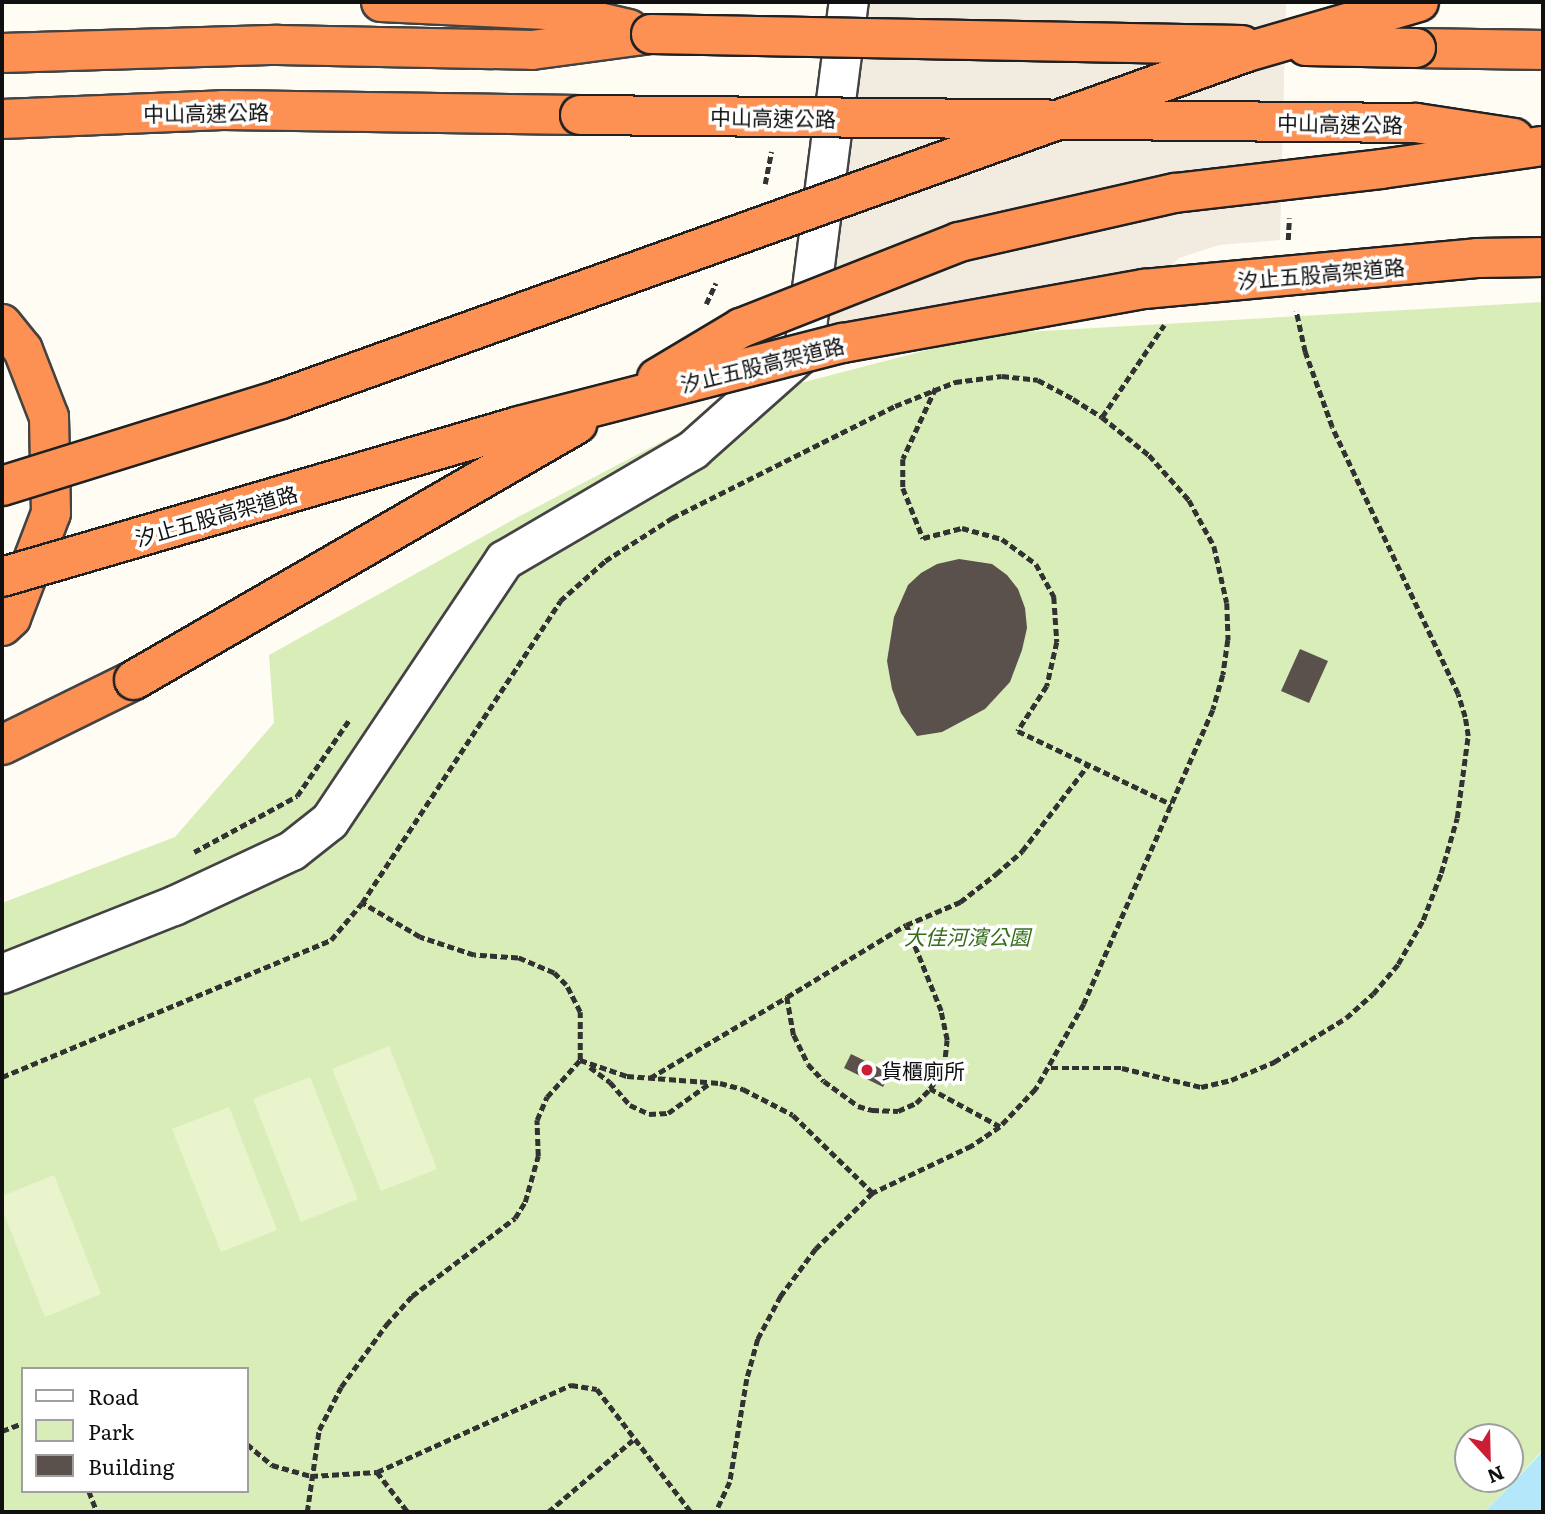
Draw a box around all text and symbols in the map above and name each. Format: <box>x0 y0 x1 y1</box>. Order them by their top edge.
street label: 中山高速公路 <box>143 98 269 126</box>
street label: 中山高速公路 <box>710 103 836 131</box>
street label: 中山高速公路 <box>1277 109 1403 137</box>
street label: 汐止五股高架道路 <box>1236 253 1406 293</box>
street label: 汐止五股高架道路 <box>677 331 847 397</box>
street label: 汐止五股高架道路 <box>132 480 300 550</box>
park label: 大佳河濱公園 <box>904 923 1030 949</box>
place label: 貨櫃廁所 <box>881 1057 965 1083</box>
marker: 貨櫃廁所 <box>859 1062 875 1078</box>
legend <box>21 1367 248 1493</box>
text: Road <box>88 1380 139 1411</box>
text: Park <box>88 1415 134 1446</box>
north arrow <box>1454 1423 1524 1493</box>
text: Building <box>88 1450 174 1481</box>
text: N <box>1483 1460 1509 1492</box>

